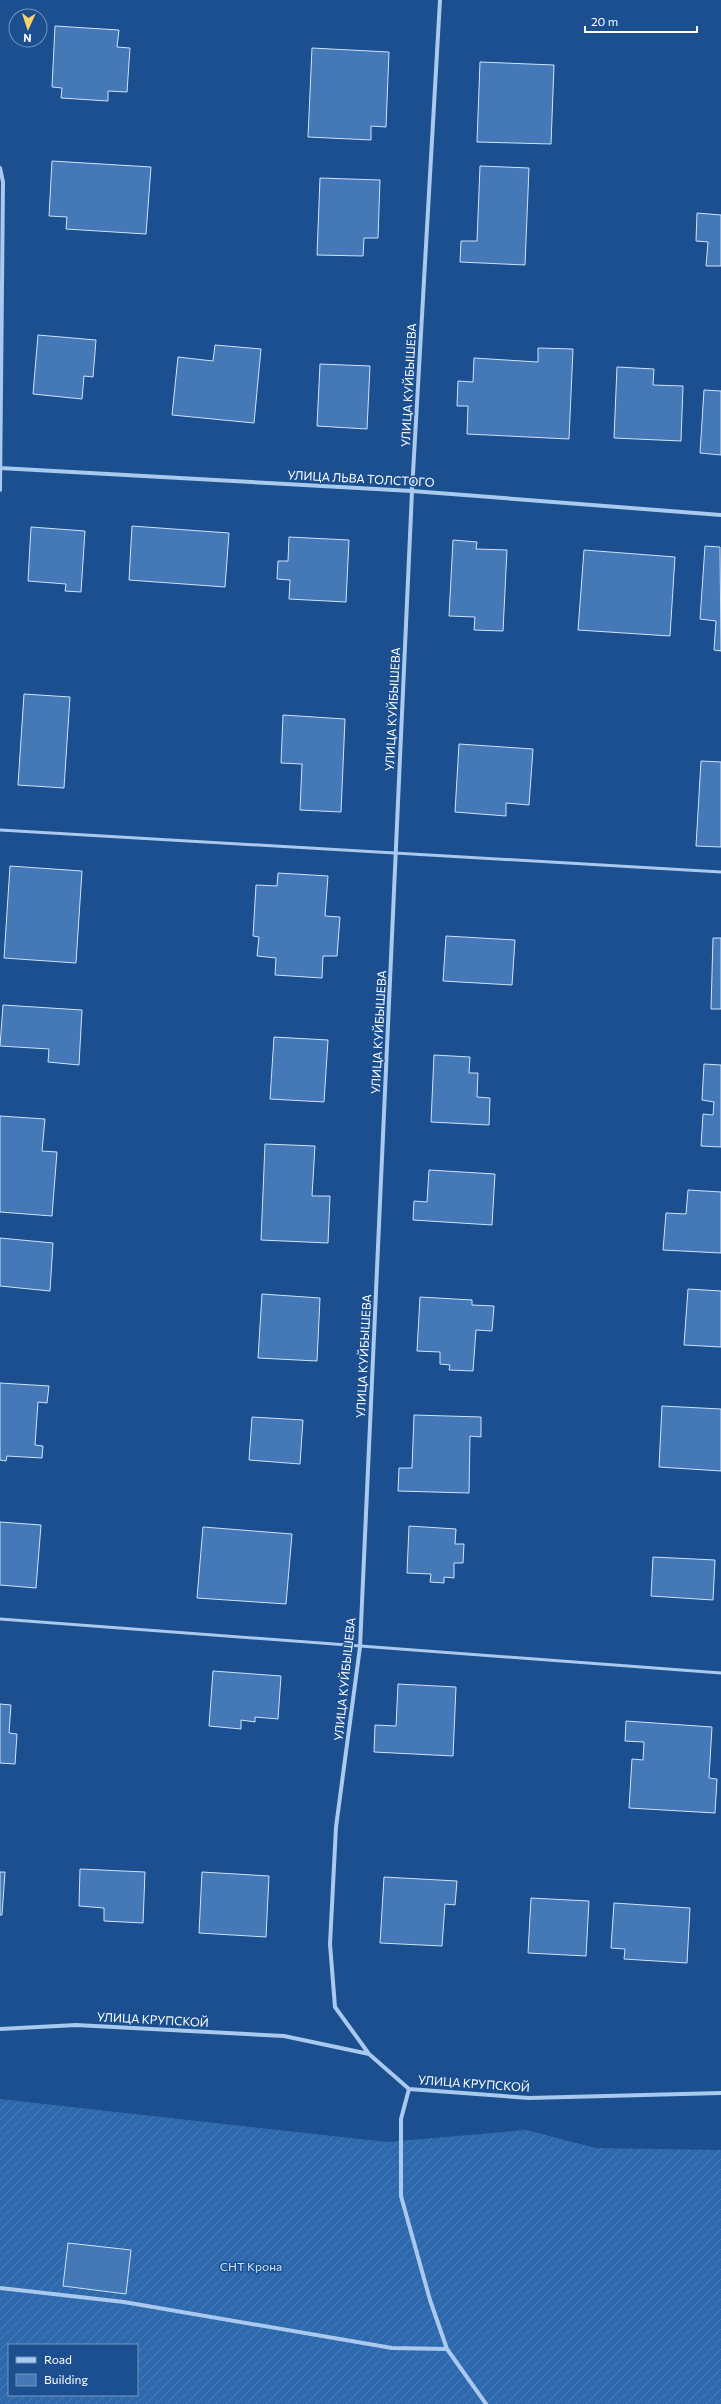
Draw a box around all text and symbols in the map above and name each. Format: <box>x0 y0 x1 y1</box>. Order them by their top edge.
north arrow <box>8 8 48 48</box>
scale bar <box>585 8 697 34</box>
text: 20 m <box>591 14 618 28</box>
text: N <box>23 32 32 45</box>
street label: УЛИЦА КУЙБЫШЕВА <box>398 323 418 447</box>
street label: УЛИЦА ЛЬВА ТОЛСТОГО <box>287 467 435 489</box>
street label: УЛИЦА КУЙБЫШЕВА <box>382 647 402 771</box>
street label: УЛИЦА КУЙБЫШЕВА <box>368 970 388 1094</box>
street label: УЛИЦА КУЙБЫШЕВА <box>353 1294 373 1418</box>
street label: УЛИЦА КУЙБЫШЕВА <box>331 1617 357 1741</box>
street label: УЛИЦА КРУПСКОЙ <box>97 2009 209 2029</box>
street label: УЛИЦА КРУПСКОЙ <box>418 2072 530 2094</box>
park label: СНТ Крона <box>220 2259 282 2273</box>
legend <box>8 2344 138 2396</box>
text: Road <box>44 2352 72 2366</box>
text: Building <box>44 2372 88 2386</box>

